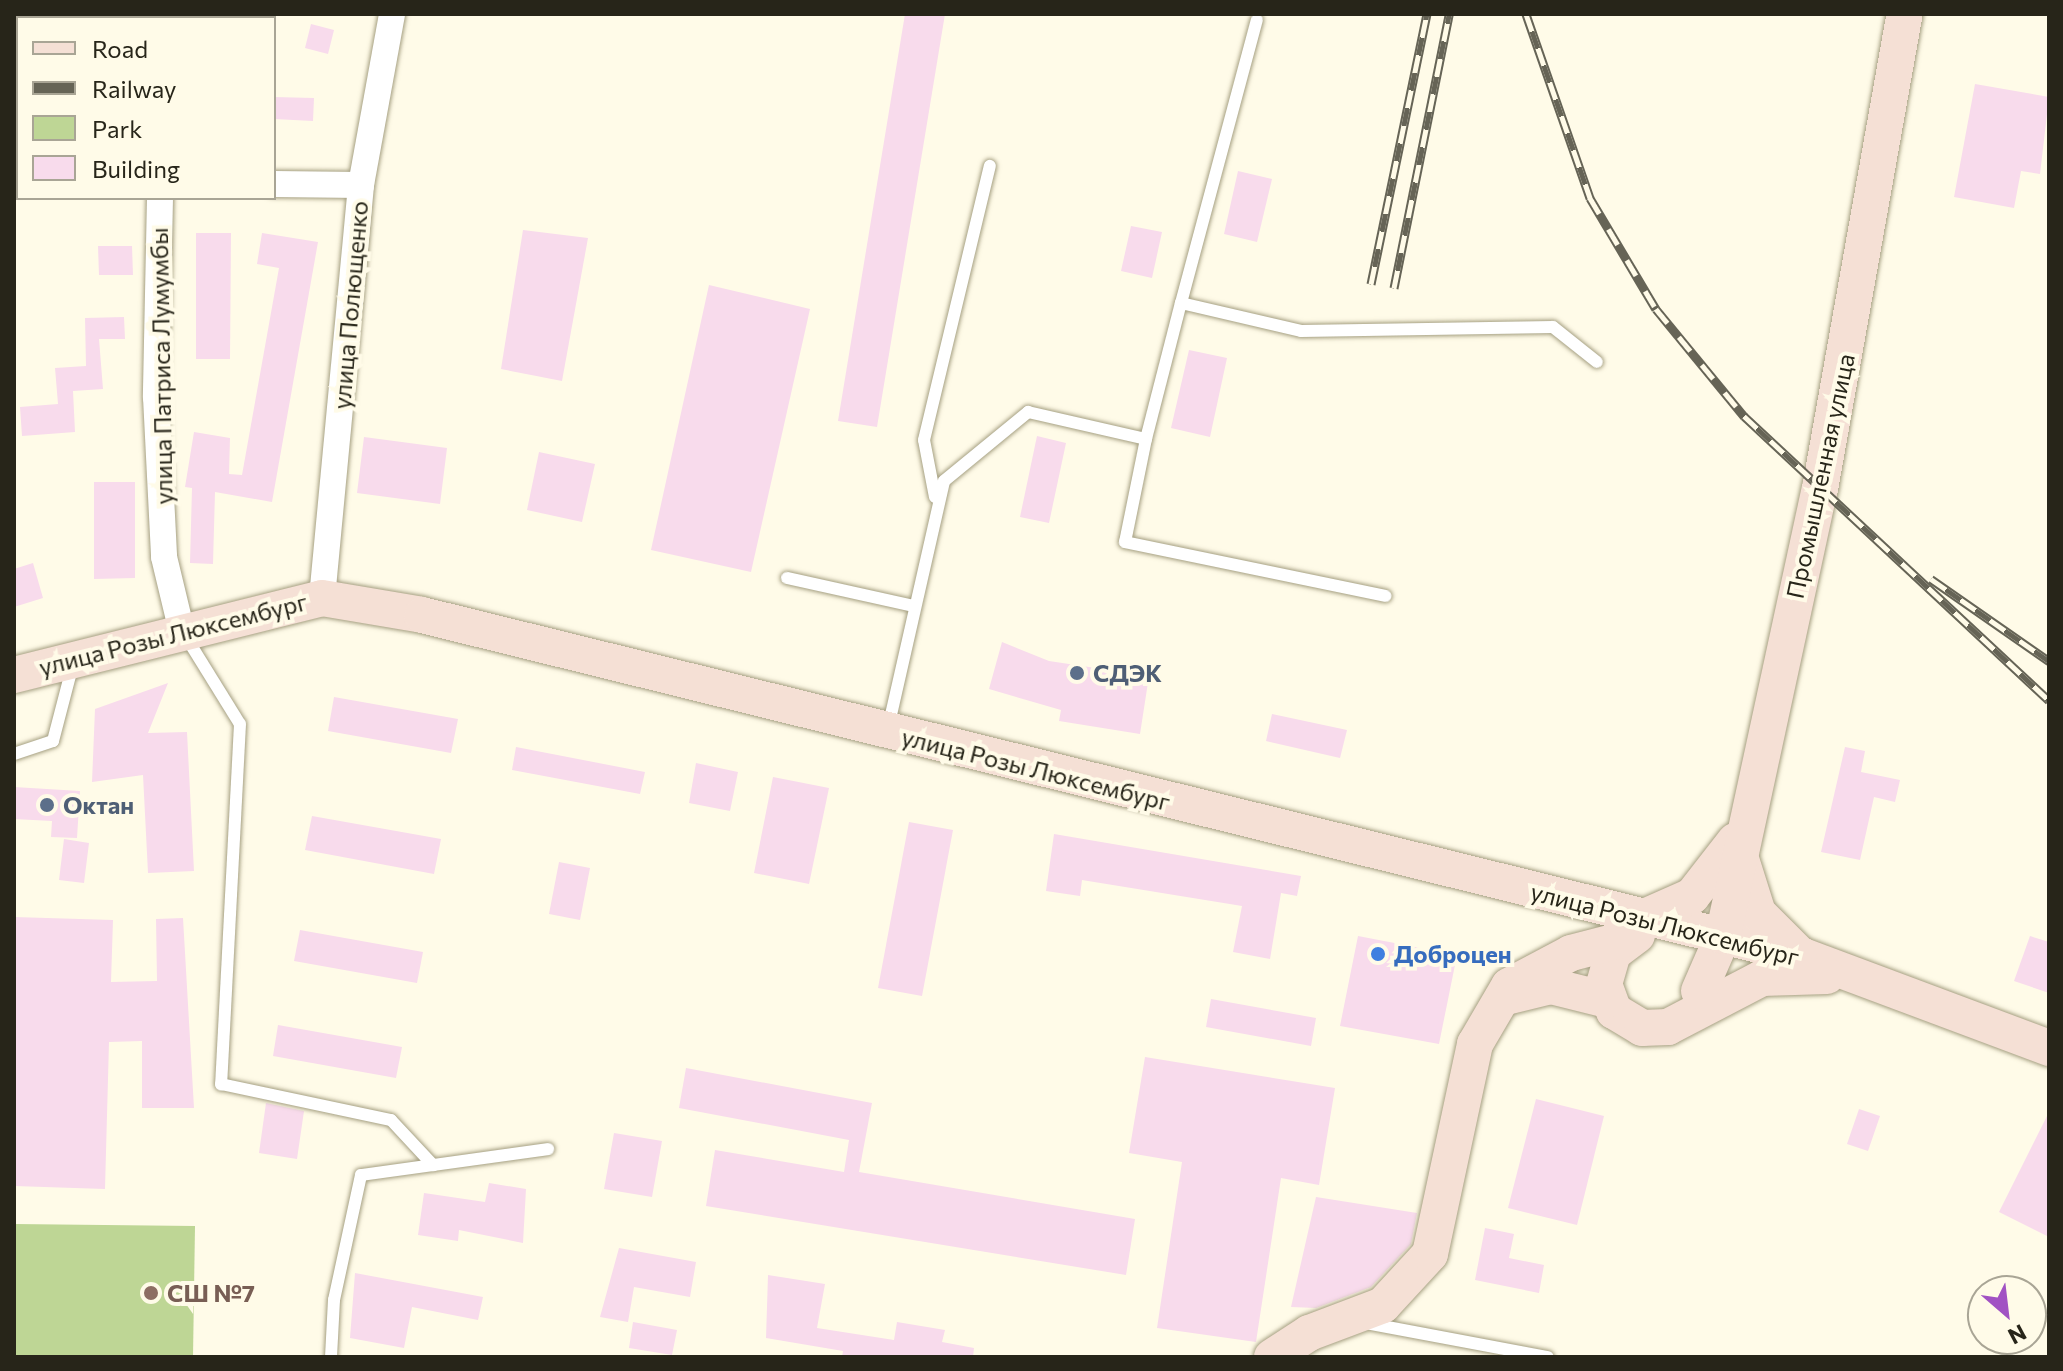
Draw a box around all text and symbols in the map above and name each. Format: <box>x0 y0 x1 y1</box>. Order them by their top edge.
legend <box>16 16 276 200</box>
text: Road <box>92 34 148 63</box>
text: Railway <box>92 74 177 103</box>
text: Park <box>92 114 142 143</box>
text: Building <box>92 154 180 183</box>
street label: улица Полющенко <box>327 200 373 410</box>
street label: улица Патриса Лумумбы <box>144 227 178 505</box>
street label: Промышленная улица <box>1780 351 1860 601</box>
street label: улица Розы Люксембург <box>36 587 310 681</box>
place label: СДЭК <box>1093 659 1162 687</box>
marker: СДЭК <box>1068 664 1086 682</box>
street label: улица Розы Люксембург <box>899 722 1173 816</box>
place label: Октан <box>63 791 134 819</box>
marker: Октан <box>38 796 56 814</box>
street label: улица Розы Люксембург <box>1528 877 1802 971</box>
place label: Доброцен <box>1394 940 1512 968</box>
marker: Доброцен <box>1369 945 1387 963</box>
north arrow <box>1967 1275 2047 1355</box>
place label: СШ №7 <box>167 1279 255 1307</box>
marker: СШ №7 <box>142 1284 160 1302</box>
text: N <box>2004 1319 2031 1351</box>

